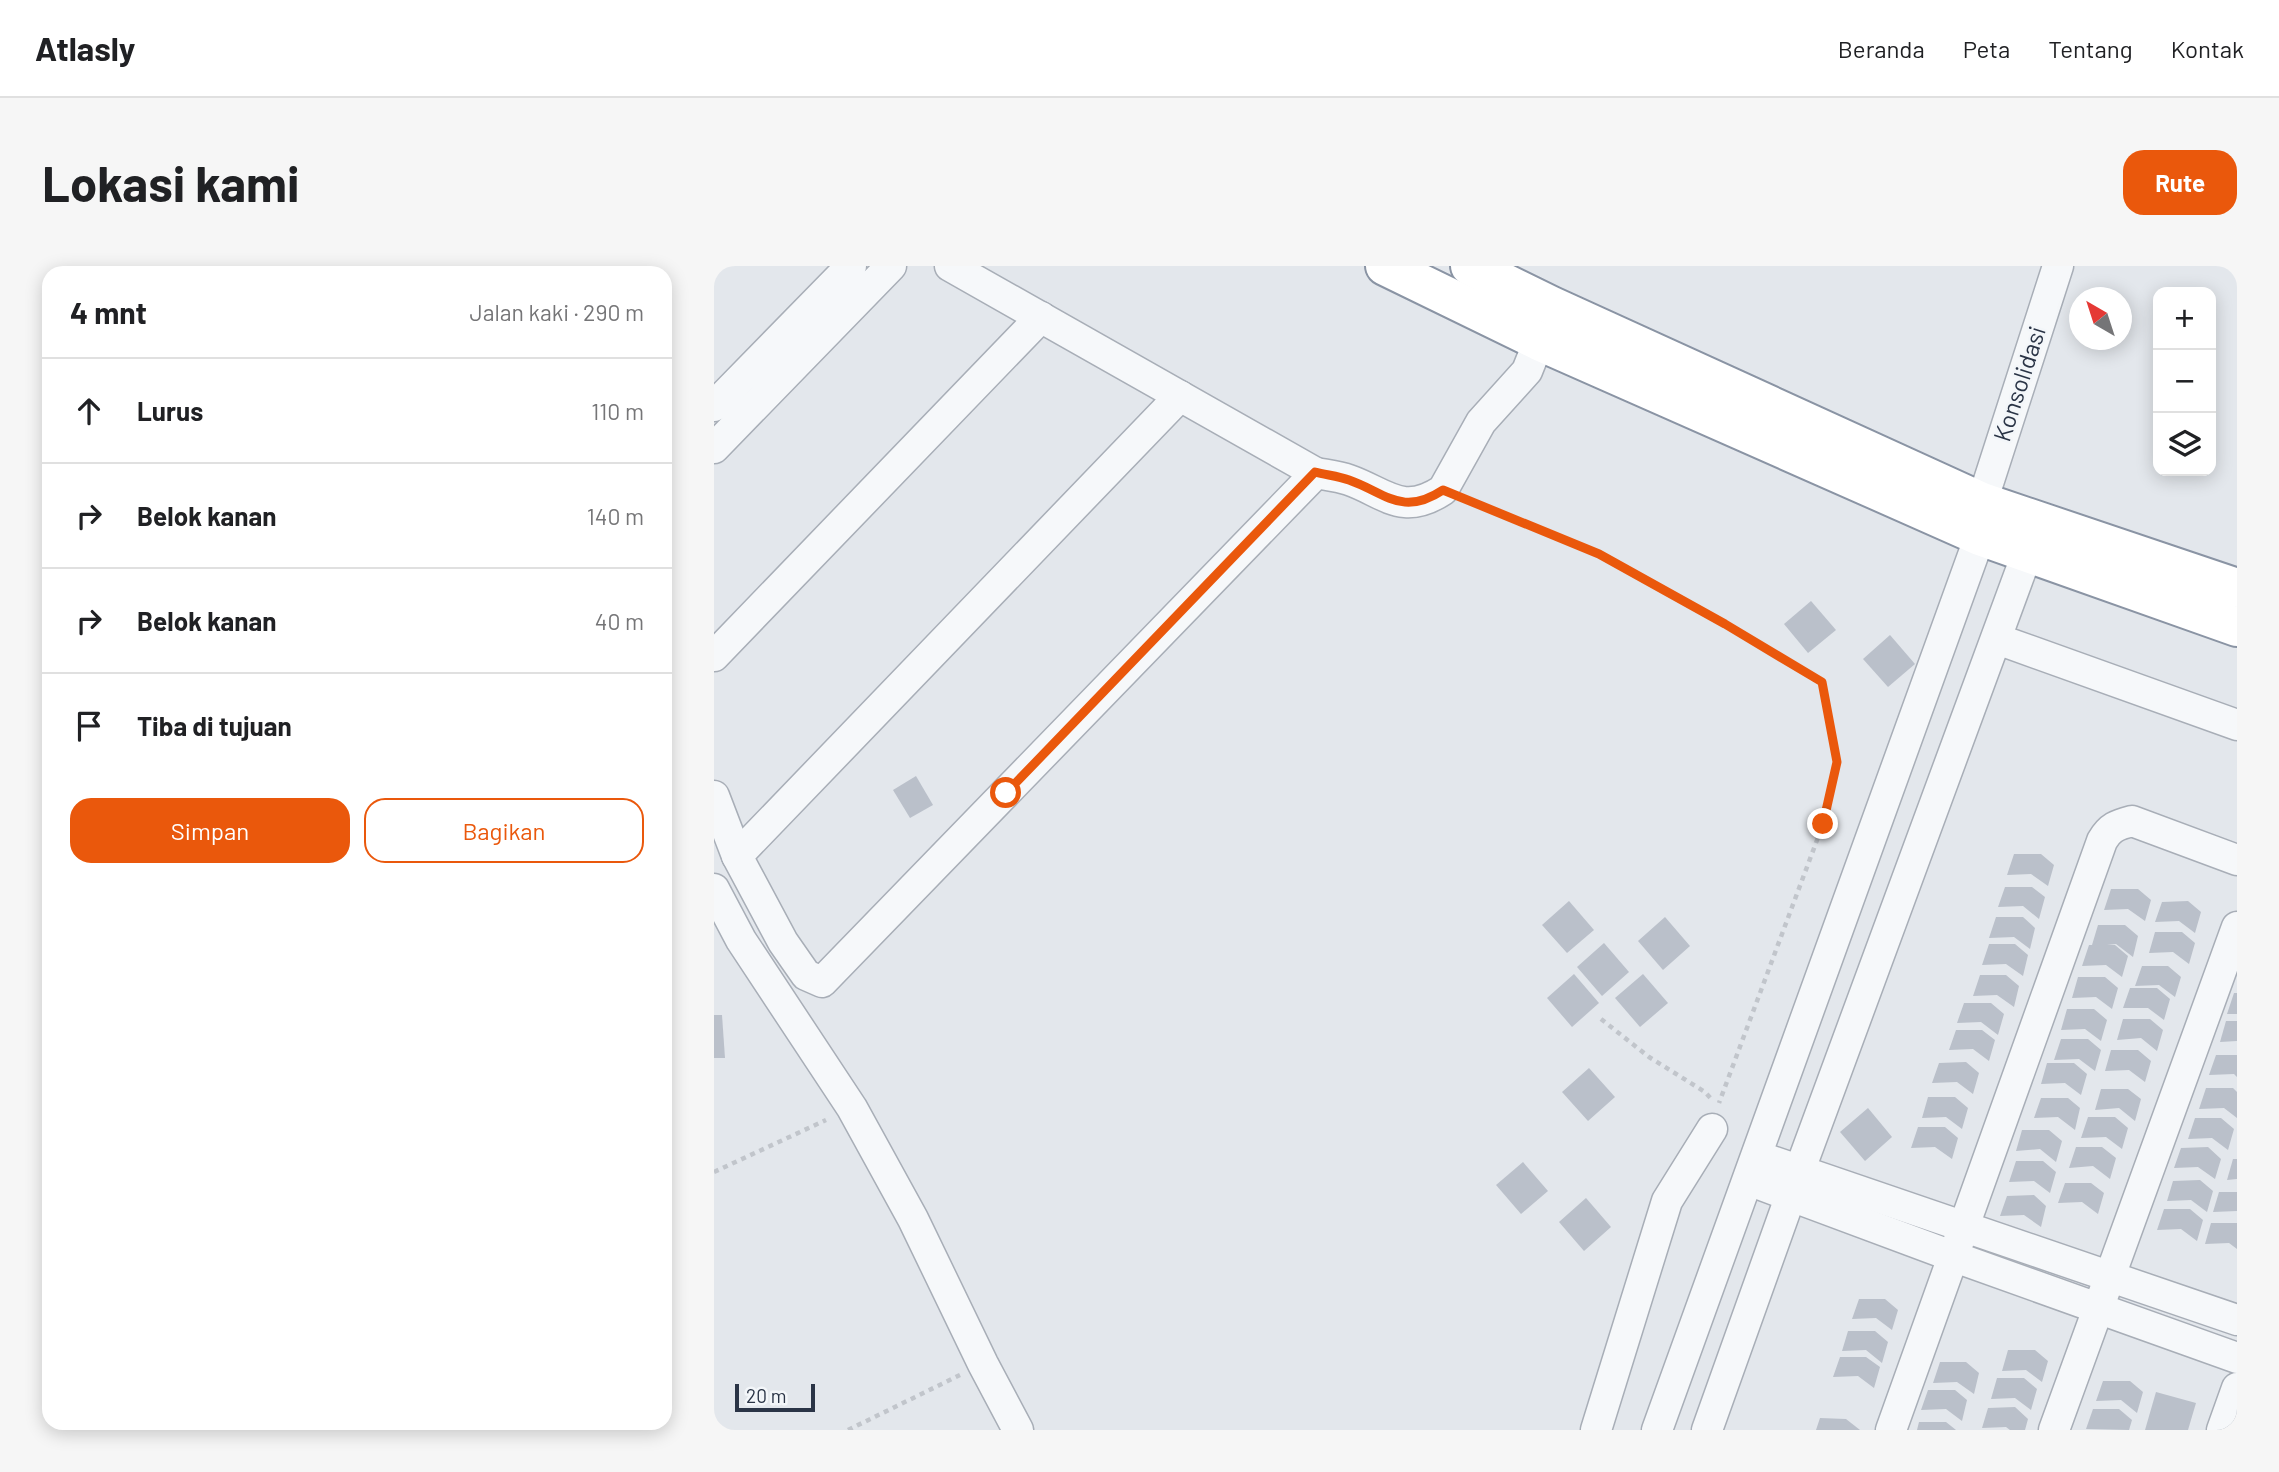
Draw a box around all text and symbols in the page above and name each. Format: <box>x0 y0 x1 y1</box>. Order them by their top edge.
text: Atlasly <box>35 28 135 68</box>
text: Beranda <box>1838 34 1925 63</box>
text: Peta <box>1963 34 2010 63</box>
text: Tentang <box>2048 34 2133 63</box>
text: Kontak <box>2171 34 2244 63</box>
button: Rute <box>2123 150 2237 215</box>
text: Lokasi kami <box>42 153 299 212</box>
north arrow <box>2069 287 2132 350</box>
map controls <box>2153 287 2216 476</box>
button: + <box>2153 287 2216 350</box>
text: 4 mnt <box>70 294 147 330</box>
text: Jalan kaki · 290 m <box>470 298 644 326</box>
street label: Konsolidasi <box>1986 322 2051 445</box>
button: − <box>2153 350 2216 413</box>
icon: ahead <box>70 392 108 430</box>
text: Lurus <box>137 395 203 426</box>
text: 110 m <box>591 397 644 425</box>
button: layers <box>2153 413 2216 476</box>
icon: right <box>70 497 108 535</box>
text: Belok kanan <box>137 500 276 531</box>
text: 140 m <box>587 502 644 530</box>
icon: right <box>70 602 108 640</box>
text: Belok kanan <box>137 605 276 636</box>
text: 40 m <box>595 607 644 635</box>
icon: arrive <box>70 707 108 745</box>
text: Tiba di tujuan <box>137 710 292 741</box>
route start <box>990 777 1021 808</box>
button: Simpan <box>70 798 350 863</box>
button: Bagikan <box>364 798 644 863</box>
route end <box>1807 808 1838 839</box>
scale bar <box>735 1381 816 1413</box>
text: 20 m <box>746 1384 786 1407</box>

